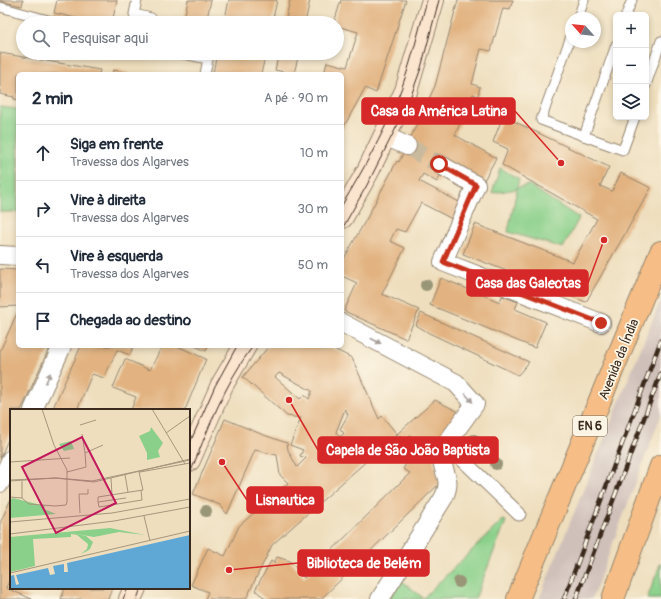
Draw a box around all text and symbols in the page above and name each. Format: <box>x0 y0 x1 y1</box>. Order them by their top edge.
north arrow <box>565 12 601 48</box>
map controls <box>613 12 649 120</box>
button: + <box>613 12 649 48</box>
search box <box>16 16 344 60</box>
icon: search <box>30 27 52 49</box>
text: Pesquisar aqui <box>62 29 148 48</box>
button: − <box>613 48 649 84</box>
button: layers <box>613 84 649 120</box>
text: 2 min <box>32 88 73 109</box>
text: A pé · 90 m <box>264 90 328 106</box>
callout: Casa da América Latina <box>362 98 515 124</box>
text: Casa da América Latina <box>371 103 508 120</box>
text: Siga em frente <box>70 135 163 154</box>
icon: ahead <box>32 142 54 164</box>
text: 10 m <box>300 145 328 161</box>
text: Travessa dos Algarves <box>70 154 189 170</box>
route start <box>430 155 448 173</box>
text: Vire à direita <box>70 191 146 210</box>
icon: right <box>32 198 54 220</box>
text: 30 m <box>298 201 328 217</box>
text: Travessa dos Algarves <box>70 210 189 226</box>
text: Vire à esquerda <box>70 247 163 266</box>
icon: left <box>32 254 54 276</box>
text: 50 m <box>298 257 328 273</box>
text: Travessa dos Algarves <box>70 266 189 282</box>
callout: Casa das Galeotas <box>467 270 588 296</box>
text: Casa das Galeotas <box>475 275 582 292</box>
icon: arrive <box>32 310 54 332</box>
text: Chegada ao destino <box>70 311 191 330</box>
route end <box>592 314 610 332</box>
street label: Avenida da Índia <box>595 317 642 402</box>
one-way arrow <box>371 338 382 345</box>
one-way arrow <box>45 372 51 384</box>
one-way arrow <box>464 392 473 403</box>
inset map <box>10 409 190 589</box>
road number: EN 6 <box>573 416 607 436</box>
callout: Capela de São João Baptista <box>318 437 498 463</box>
text: Capela de São João Baptista <box>326 442 490 459</box>
callout: Lisnautica <box>247 487 323 513</box>
text: Lisnautica <box>255 492 315 509</box>
callout: Biblioteca de Belém <box>298 550 429 576</box>
text: Biblioteca de Belém <box>307 555 422 572</box>

